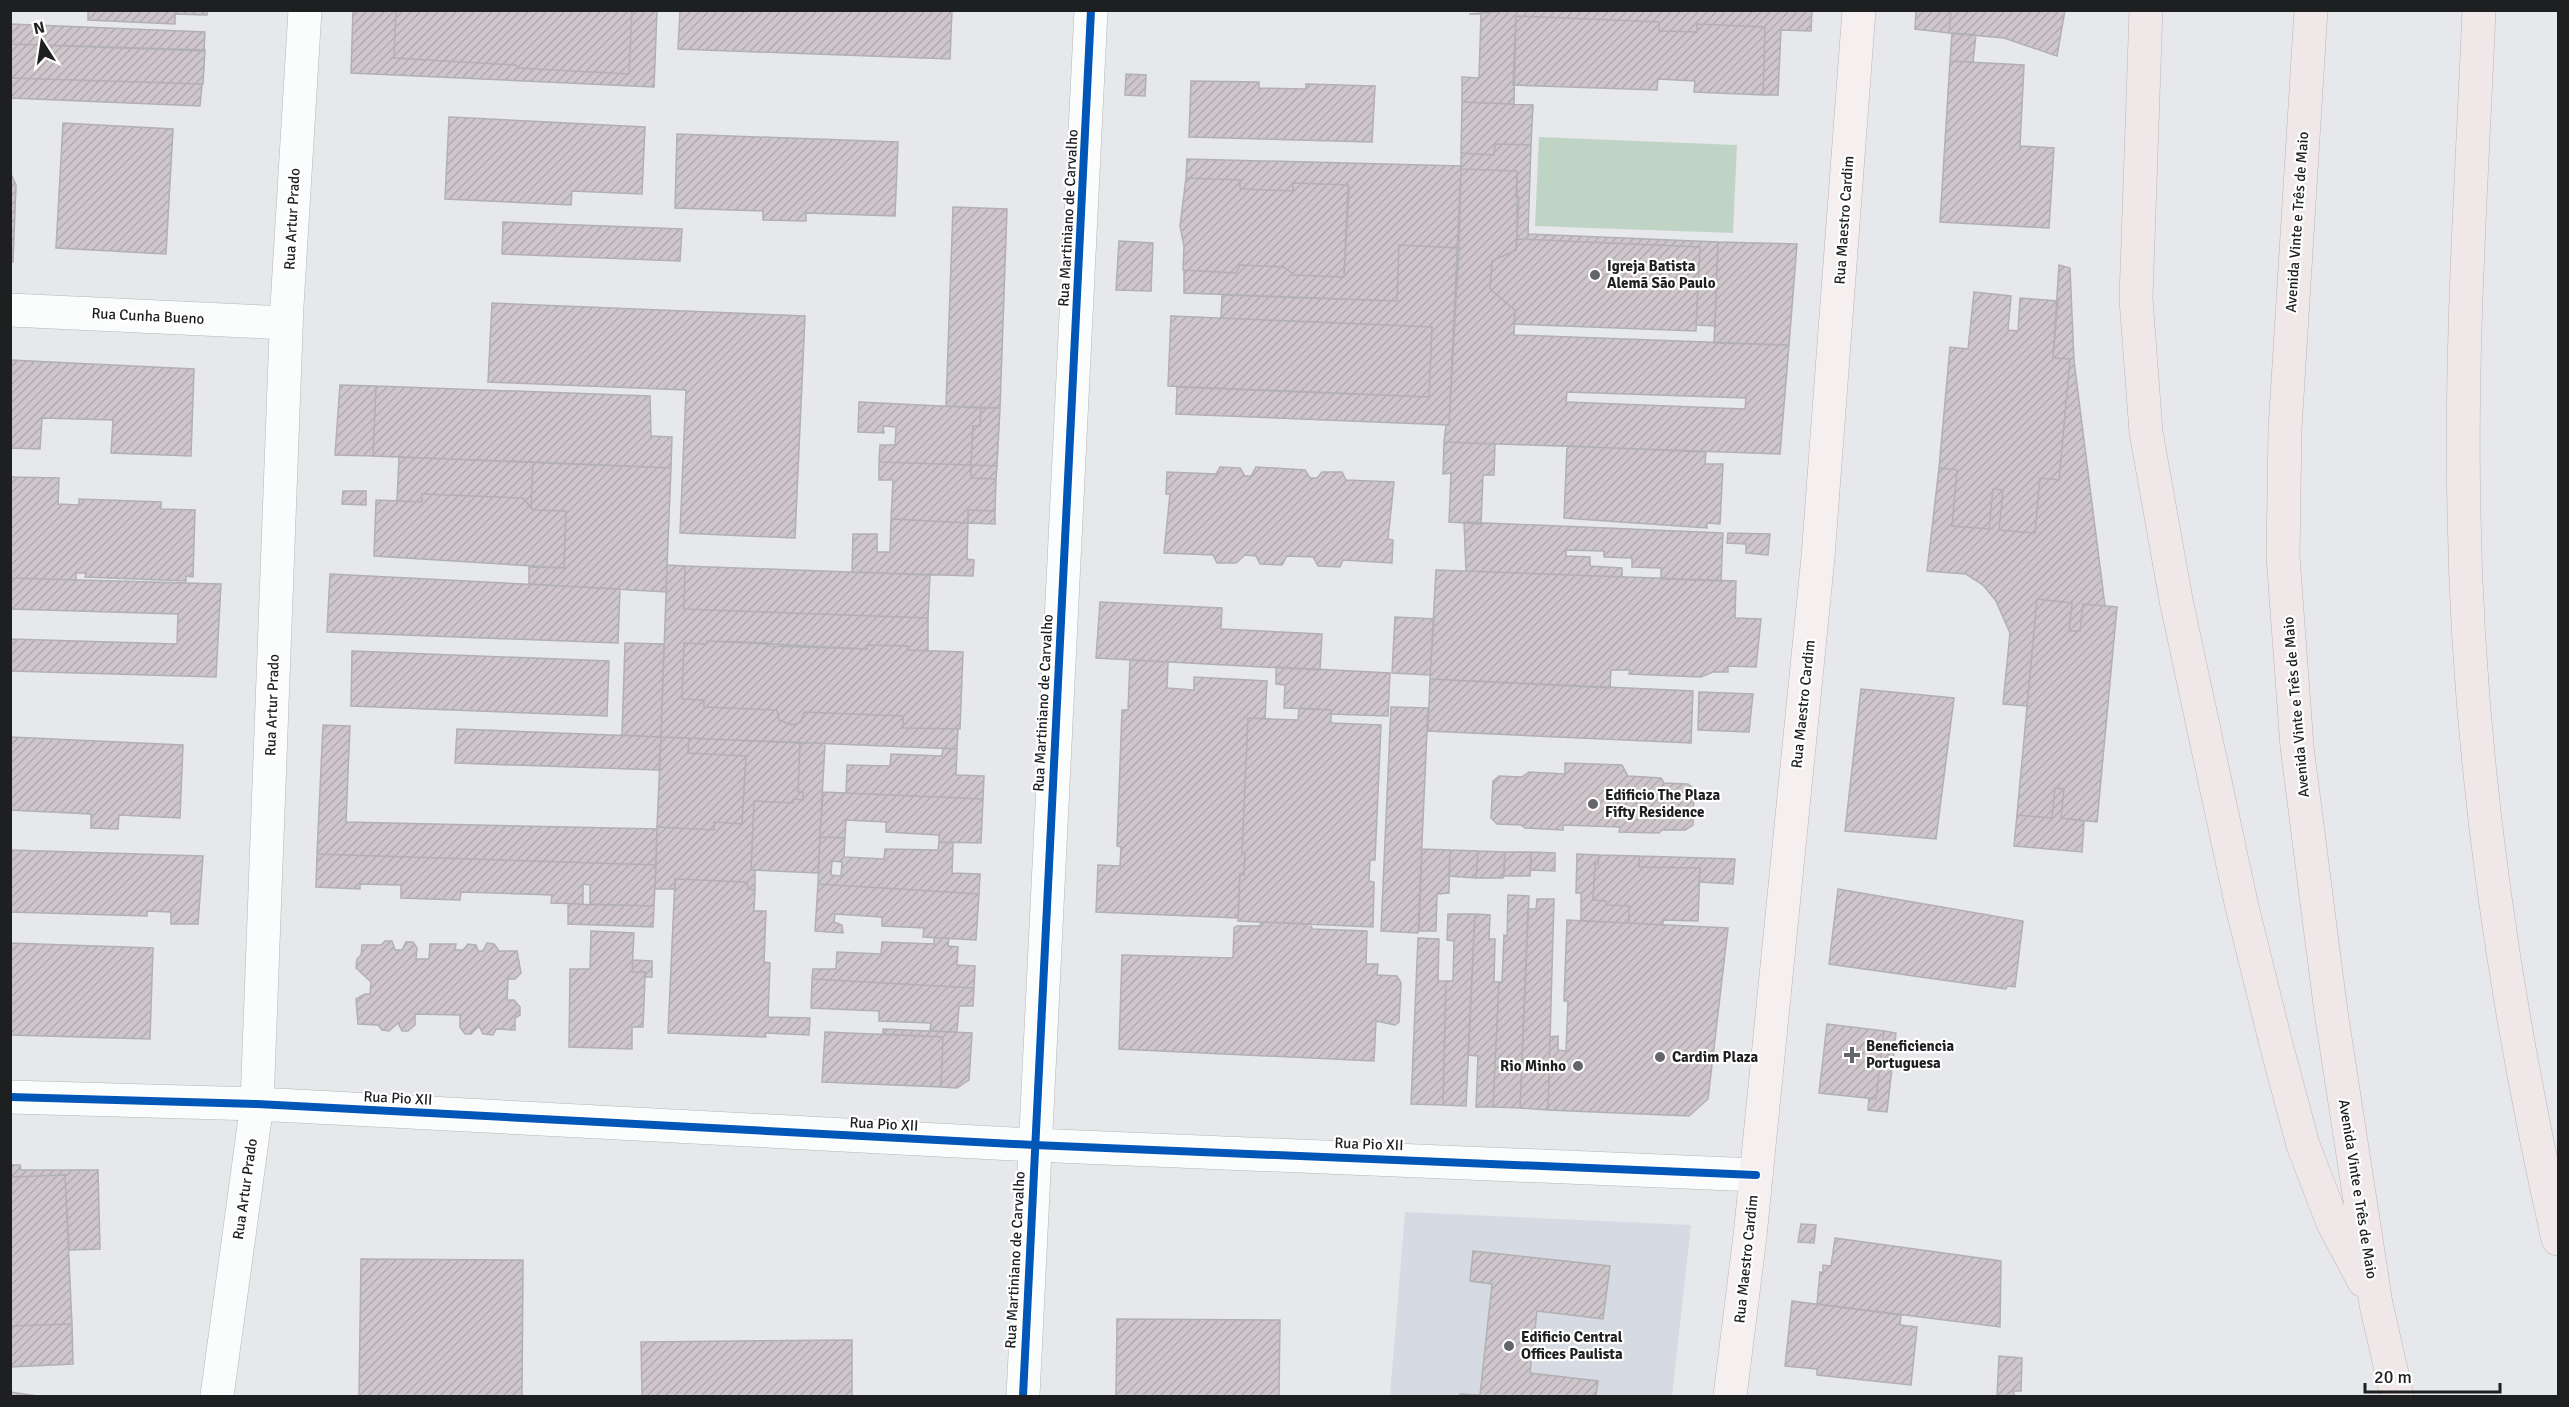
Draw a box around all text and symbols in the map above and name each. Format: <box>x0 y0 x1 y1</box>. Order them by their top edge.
north arrow <box>12 12 72 72</box>
text: N <box>32 17 47 39</box>
street label: Rua Martiniano de Carvalho <box>1054 128 1082 307</box>
street label: Avenida Vinte e Três de Maio <box>2282 131 2312 313</box>
street label: Rua Maestro Cardim <box>1831 155 1857 285</box>
street label: Rua Artur Prado <box>280 167 304 270</box>
place label: Igreja Batista Alemã São Paulo <box>1607 257 1716 292</box>
marker: Igreja Batista Alemã São Paulo <box>1588 268 1602 282</box>
street label: Rua Cunha Bueno <box>91 304 205 328</box>
street label: Rua Martiniano de Carvalho <box>1029 613 1057 792</box>
street label: Avenida Vinte e Três de Maio <box>2279 616 2313 798</box>
street label: Rua Maestro Cardim <box>1787 639 1819 769</box>
street label: Rua Artur Prado <box>261 653 283 756</box>
place label: Edificio The Plaza Fifty Residence <box>1605 786 1720 821</box>
marker: Edificio The Plaza Fifty Residence <box>1586 797 1600 811</box>
place label: Beneficiencia Portuguesa <box>1866 1037 1955 1072</box>
marker: Beneficiencia Portuguesa <box>1843 1046 1861 1064</box>
place label: Cardim Plaza <box>1672 1048 1759 1066</box>
marker: Cardim Plaza <box>1653 1050 1667 1064</box>
place label: Rio Minho <box>1500 1057 1566 1075</box>
marker: Rio Minho <box>1571 1059 1585 1073</box>
street label: Rua Pio XII <box>363 1087 433 1109</box>
street label: Avenida Vinte e Três de Maio <box>2335 1098 2381 1280</box>
street label: Rua Pio XII <box>849 1113 919 1135</box>
street label: Rua Pio XII <box>1334 1134 1404 1154</box>
street label: Rua Artur Prado <box>229 1137 261 1241</box>
street label: Rua Martiniano de Carvalho <box>1001 1170 1029 1349</box>
street label: Rua Maestro Cardim <box>1730 1194 1762 1324</box>
place label: Edificio Central Offices Paulista <box>1521 1328 1623 1363</box>
marker: Edificio Central Offices Paulista <box>1502 1339 1516 1353</box>
scale bar <box>2365 1356 2500 1394</box>
text: 20 m <box>2374 1366 2412 1388</box>

